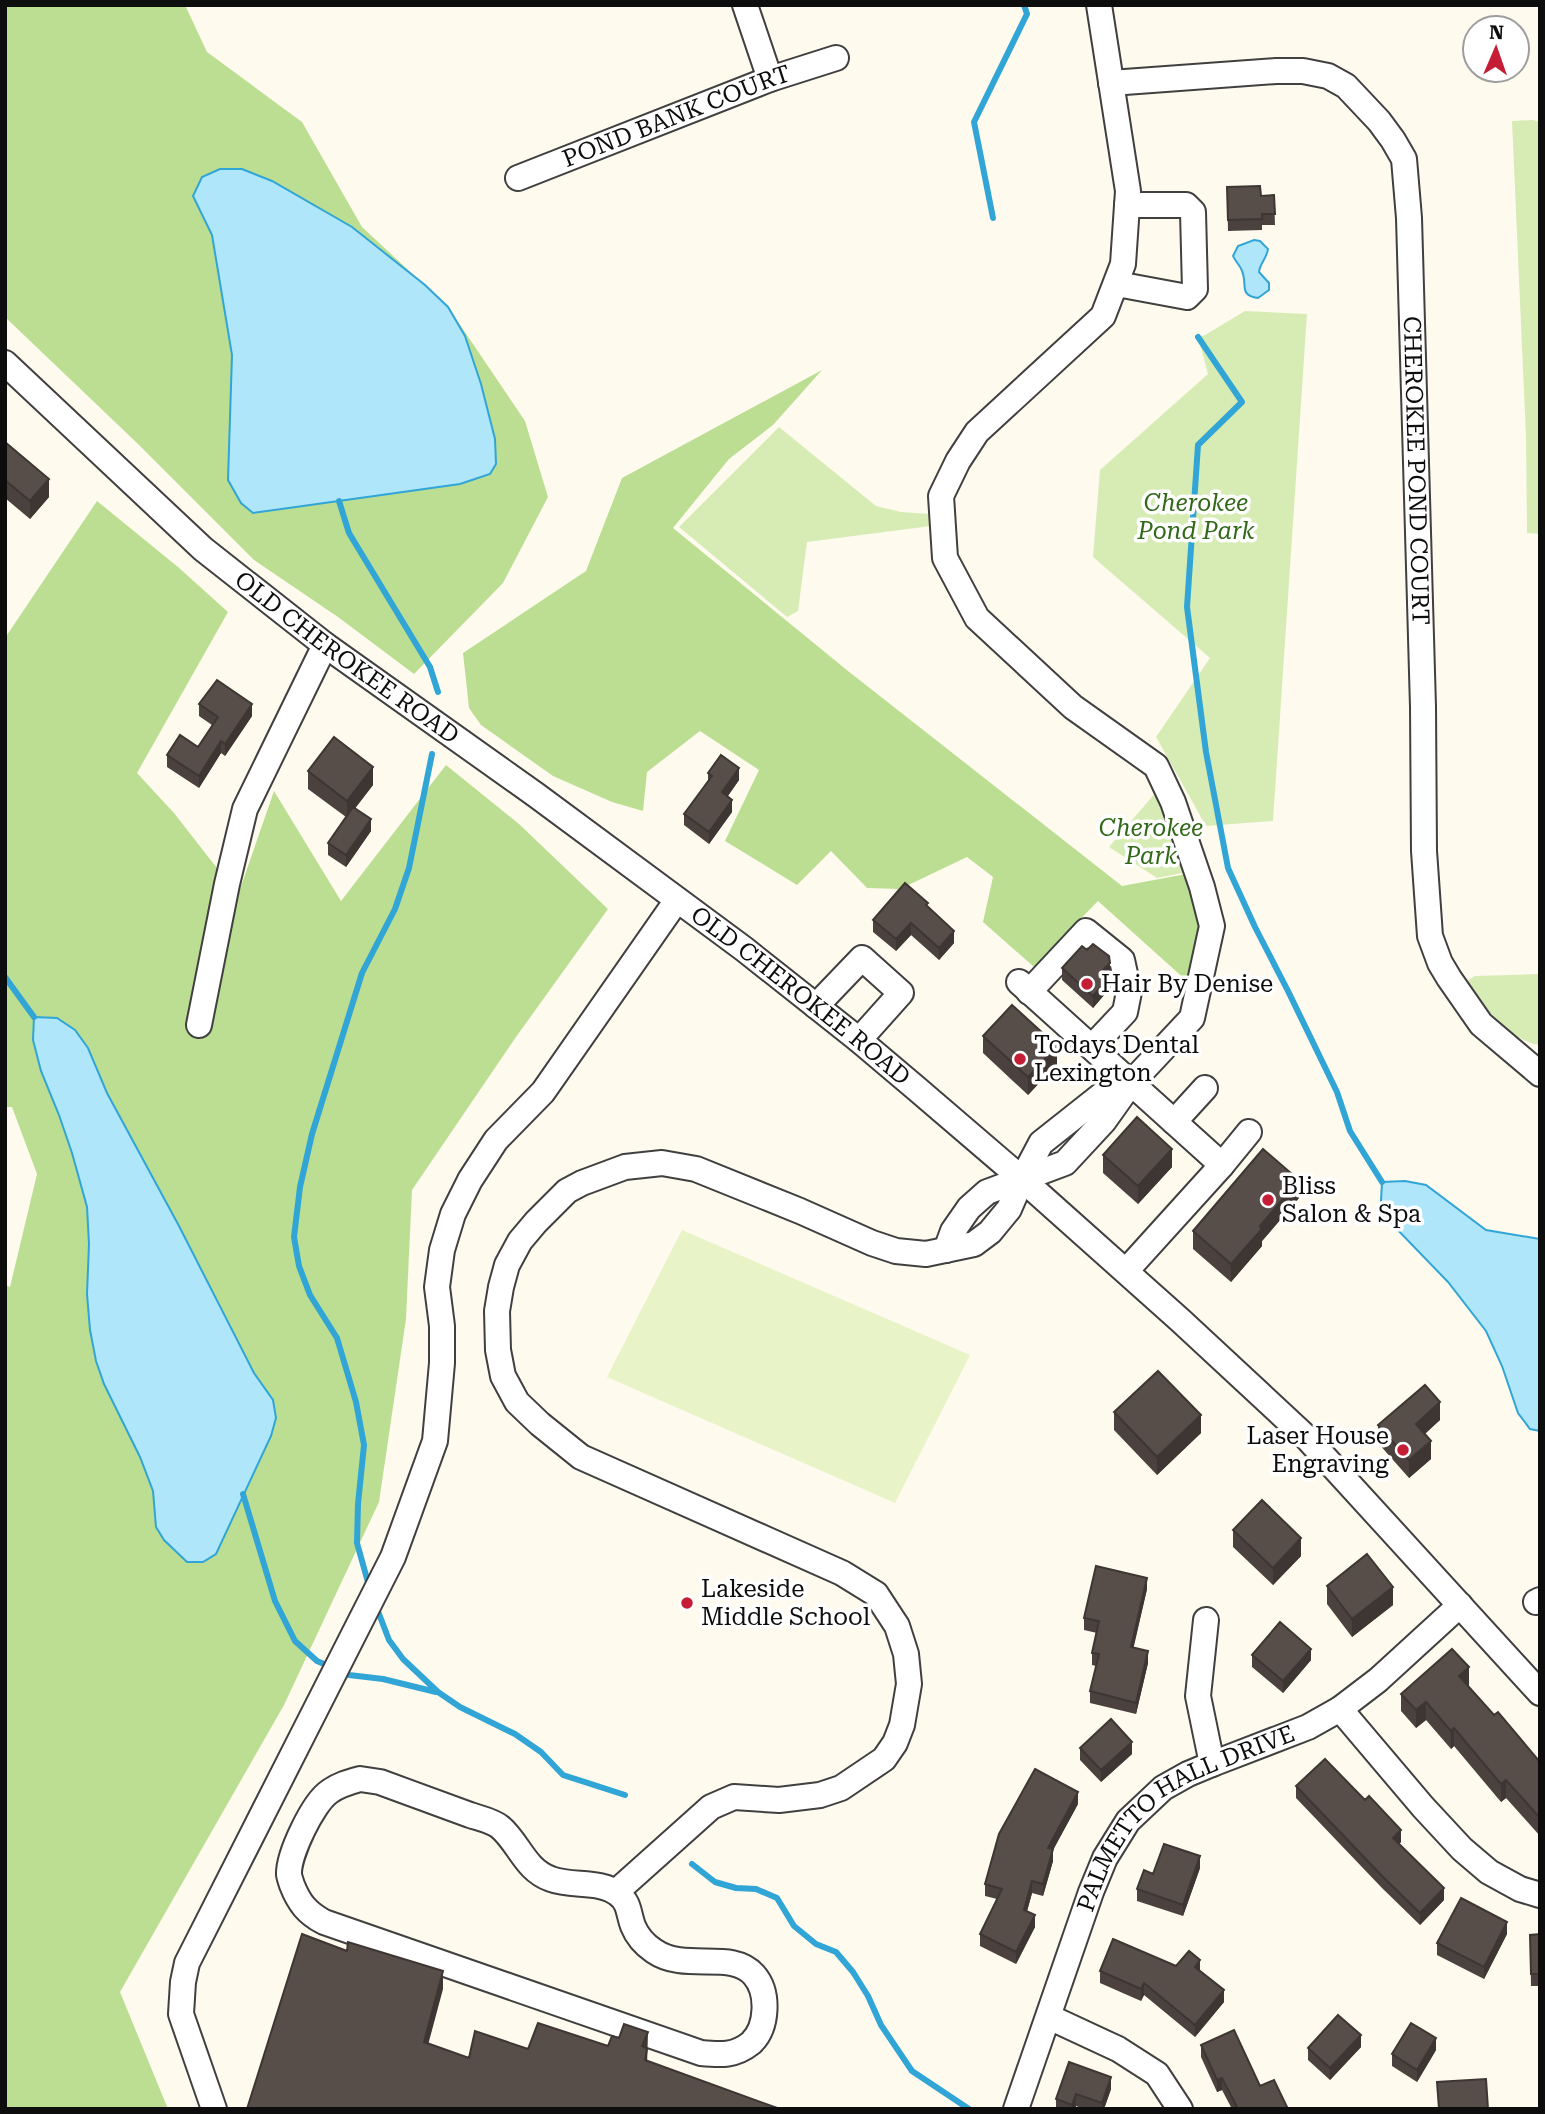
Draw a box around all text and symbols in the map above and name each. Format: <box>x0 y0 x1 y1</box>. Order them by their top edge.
north arrow <box>1461 14 1531 84</box>
text: N <box>1489 21 1505 44</box>
street label: POND BANK COURT <box>558 59 794 173</box>
street label: CHEROKEE POND COURT <box>1398 316 1435 625</box>
park label: Cherokee Pond Park <box>1136 489 1255 545</box>
street label: OLD CHEROKEE ROAD <box>229 566 464 750</box>
park label: Cherokee Park <box>1099 814 1203 870</box>
street label: OLD CHEROKEE ROAD <box>686 901 916 1091</box>
place label: Hair By Denise <box>1101 970 1273 998</box>
marker: Hair By Denise <box>1079 976 1095 992</box>
place label: Todays Dental Lexington <box>1034 1031 1199 1087</box>
marker: Todays Dental Lexington <box>1012 1051 1028 1067</box>
place label: Bliss Salon & Spa <box>1282 1172 1421 1228</box>
marker: Bliss Salon & Spa <box>1260 1192 1276 1208</box>
place label: Laser House Engraving <box>1247 1422 1389 1478</box>
marker: Laser House Engraving <box>1395 1442 1411 1458</box>
place label: Lakeside Middle School <box>701 1575 870 1631</box>
marker: Lakeside Middle School <box>679 1595 695 1611</box>
street label: PALMETTO HALL DRIVE <box>1071 1720 1299 1915</box>

